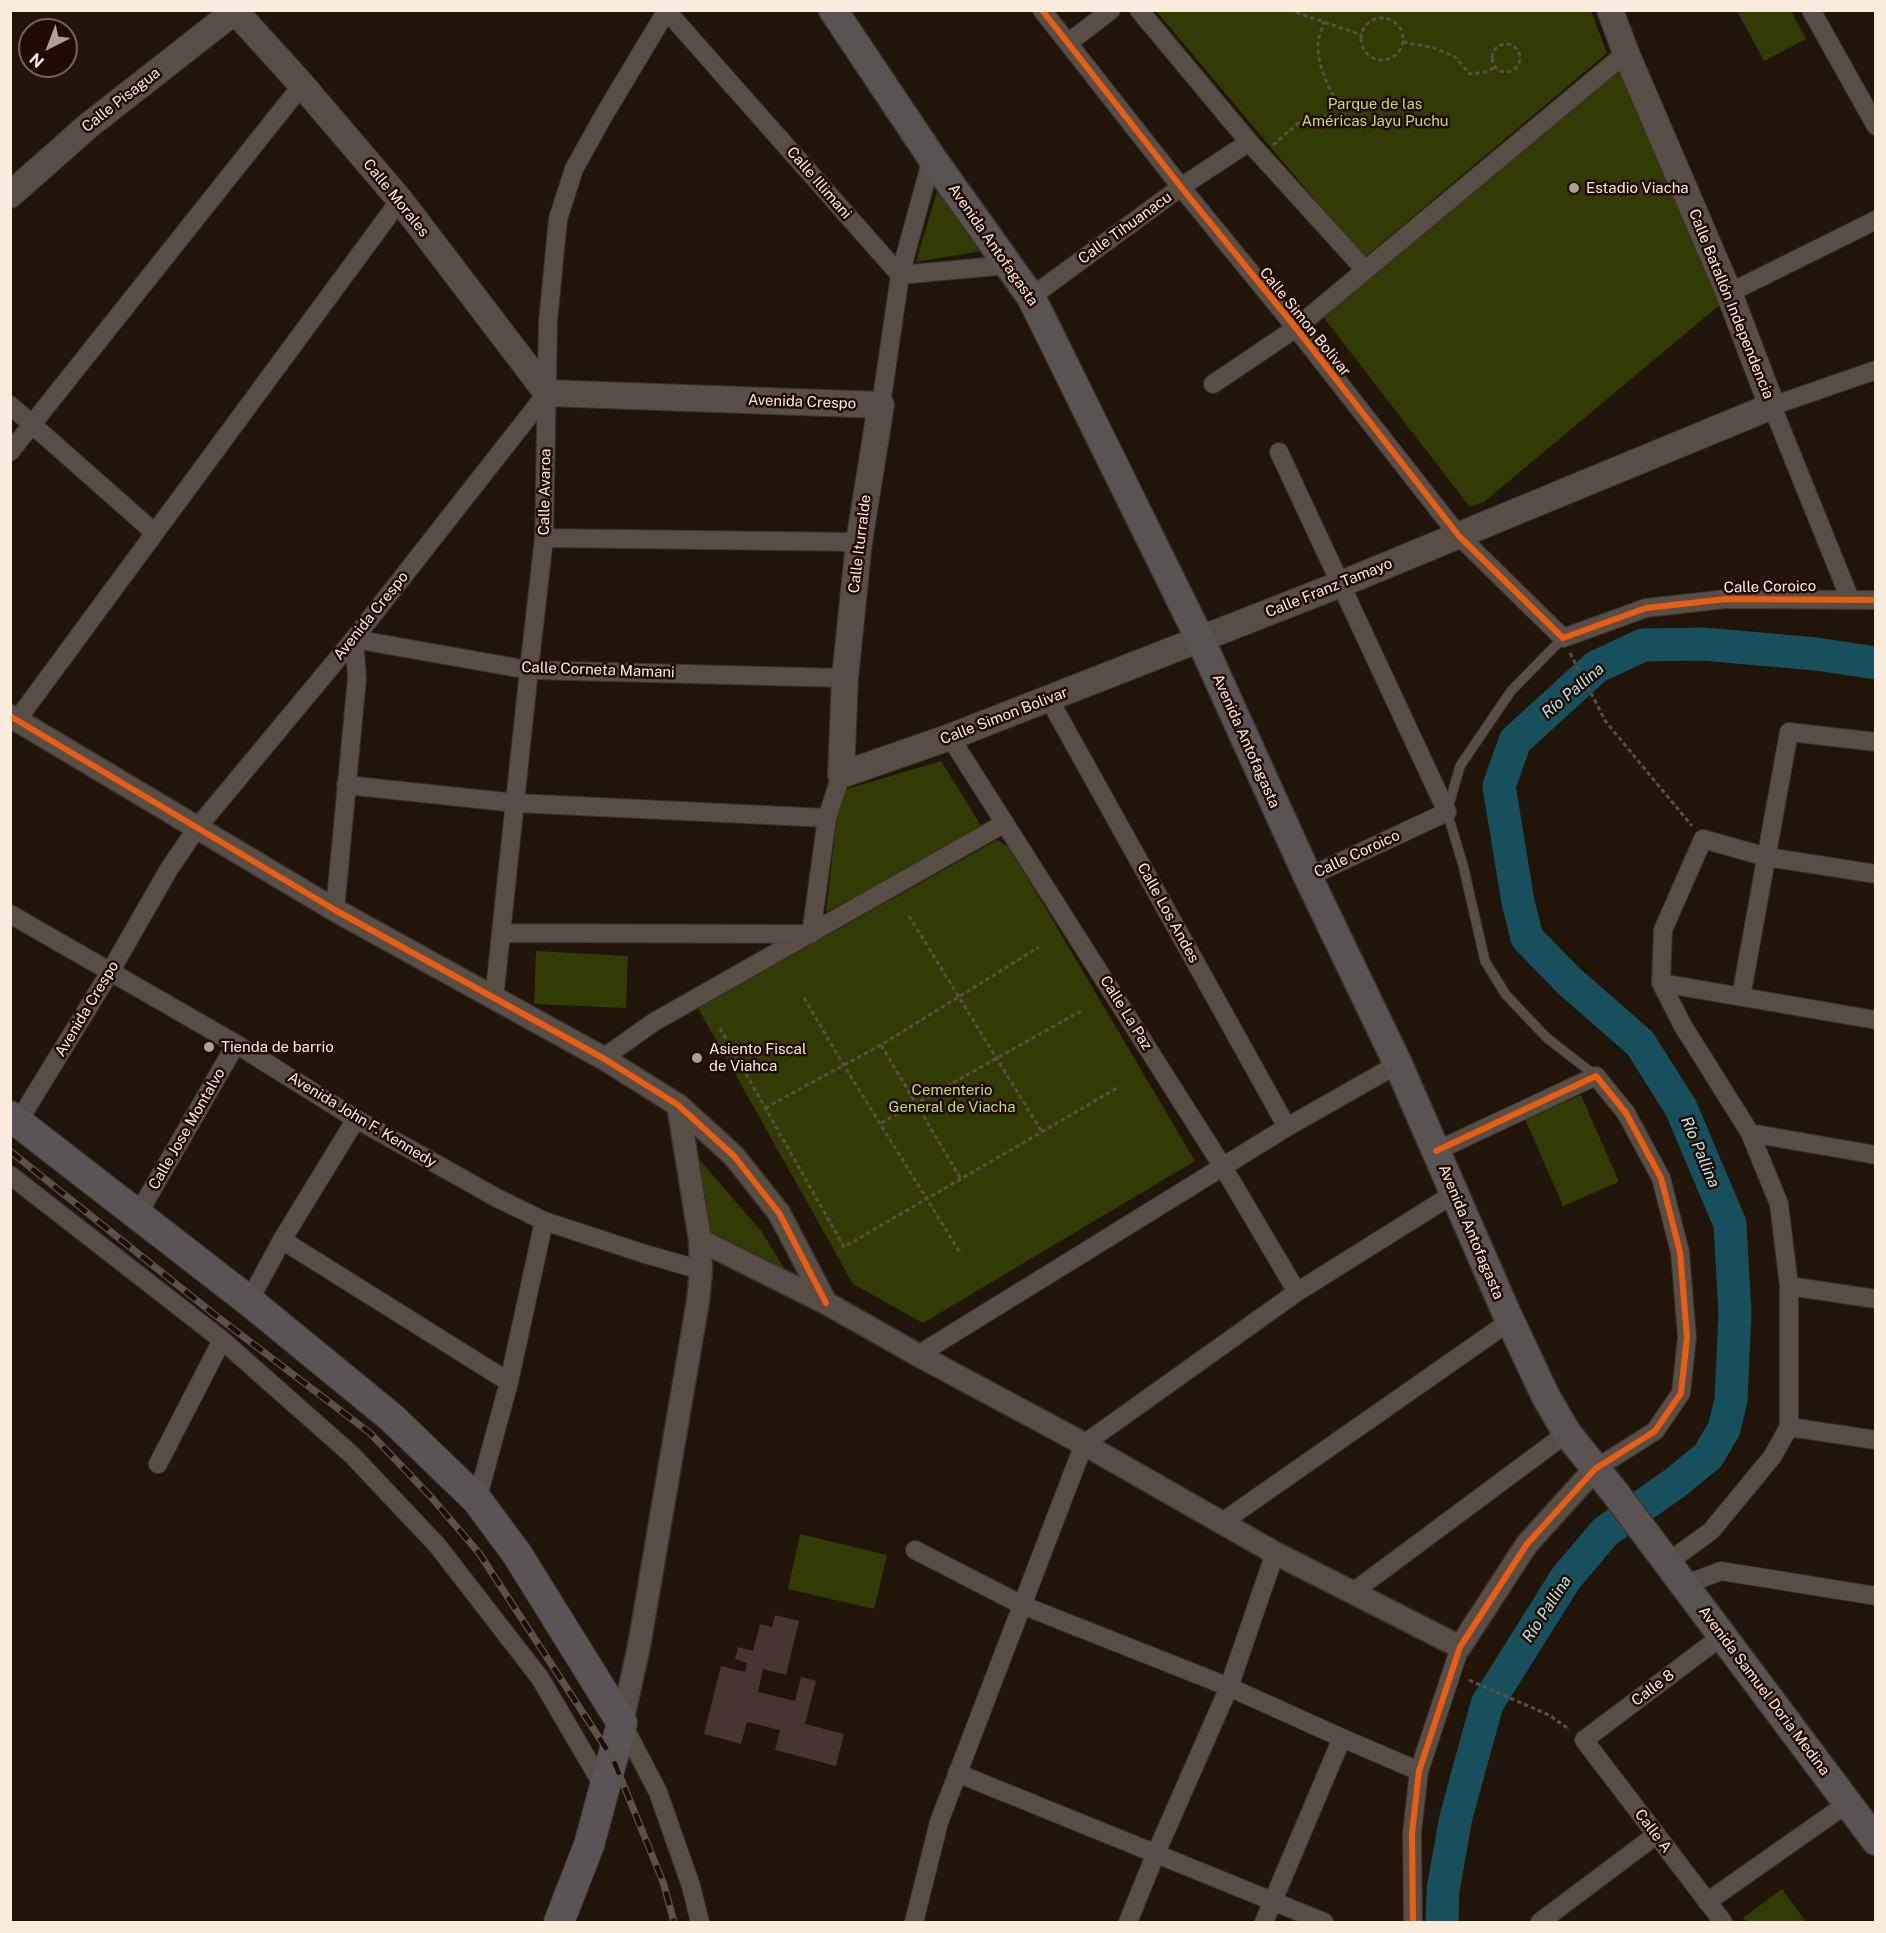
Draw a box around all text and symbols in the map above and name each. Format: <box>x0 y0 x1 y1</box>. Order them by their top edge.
north arrow <box>18 18 78 78</box>
text: N <box>26 49 48 72</box>
street label: Calle Pisagua <box>78 64 164 136</box>
park label: Parque de las Américas Jayu Puchu <box>1301 95 1449 130</box>
street label: Calle Illimani <box>783 143 855 223</box>
street label: Calle Morales <box>359 155 433 241</box>
place label: Estadio Viacha <box>1586 179 1689 197</box>
street label: Avenida Antofagasta <box>944 181 1042 309</box>
marker: Estadio Viacha <box>1567 181 1581 195</box>
street label: Calle Tihuanacu <box>1075 188 1175 268</box>
street label: Calle Batallón Independencia <box>1685 206 1777 402</box>
street label: Calle Simon Bolivar <box>1255 264 1355 380</box>
street label: Avenida Crespo <box>748 391 856 413</box>
street label: Calle Avaroa <box>535 448 555 536</box>
street label: Calle Iturralde <box>845 494 875 594</box>
street label: Calle Franz Tamayo <box>1263 554 1395 622</box>
street label: Avenida Crespo <box>330 568 412 664</box>
street label: Calle Coroico <box>1724 577 1816 597</box>
street label: Calle Corneta Mamani <box>521 658 675 682</box>
water label: Río Pallina <box>1538 659 1608 723</box>
street label: Avenida Antofagasta <box>1208 671 1284 811</box>
street label: Calle Simon Bolivar <box>938 683 1070 749</box>
street label: Calle Coroico <box>1311 826 1403 882</box>
street label: Calle Los Andes <box>1133 860 1203 966</box>
street label: Avenida Crespo <box>51 958 123 1060</box>
street label: Calle La Paz <box>1096 972 1156 1054</box>
place label: Tienda de barrio <box>221 1038 334 1056</box>
marker: Tienda de barrio <box>202 1040 216 1054</box>
place label: Asiento Fiscal de Viahca <box>709 1040 806 1075</box>
marker: Asiento Fiscal de Viahca <box>690 1051 704 1065</box>
street label: Calle Jose Montalvo <box>145 1065 229 1193</box>
street label: Avenida John F. Kennedy <box>284 1068 440 1172</box>
park label: Cementerio General de Viacha <box>889 1081 1015 1116</box>
water label: Río Pallina <box>1676 1113 1724 1191</box>
street label: Avenida Antofagasta <box>1434 1162 1508 1302</box>
water label: Río Pallina <box>1518 1572 1576 1646</box>
street label: Avenida Samuel Doria Medina <box>1694 1603 1834 1779</box>
street label: Calle 8 <box>1628 1666 1678 1710</box>
street label: Calle A <box>1631 1806 1675 1856</box>

